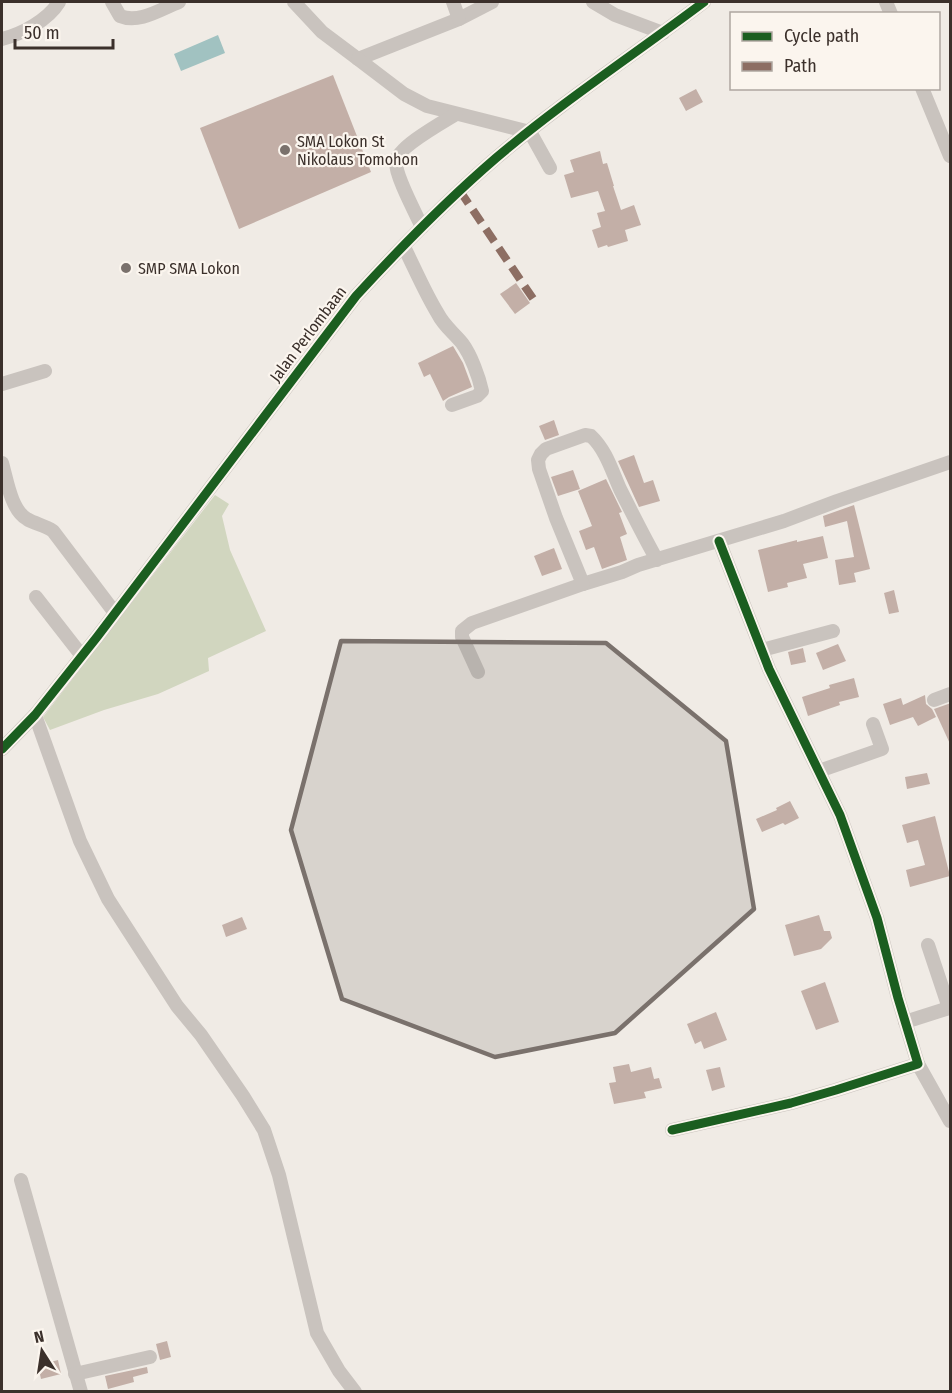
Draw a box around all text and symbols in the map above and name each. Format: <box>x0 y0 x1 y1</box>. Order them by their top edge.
scale bar <box>15 12 112 50</box>
legend <box>730 12 940 90</box>
text: 50 m <box>24 22 60 44</box>
text: Cycle path <box>784 25 859 47</box>
text: Path <box>784 55 817 77</box>
place label: SMA Lokon St Nikolaus Tomohon <box>297 132 418 169</box>
marker: SMA Lokon St Nikolaus Tomohon <box>278 143 292 157</box>
place label: SMP SMA Lokon <box>138 259 240 278</box>
marker: SMP SMA Lokon <box>119 261 133 275</box>
street label: Jalan Perlombaan <box>266 282 350 386</box>
north arrow <box>12 1321 72 1381</box>
text: N <box>32 1327 46 1347</box>

